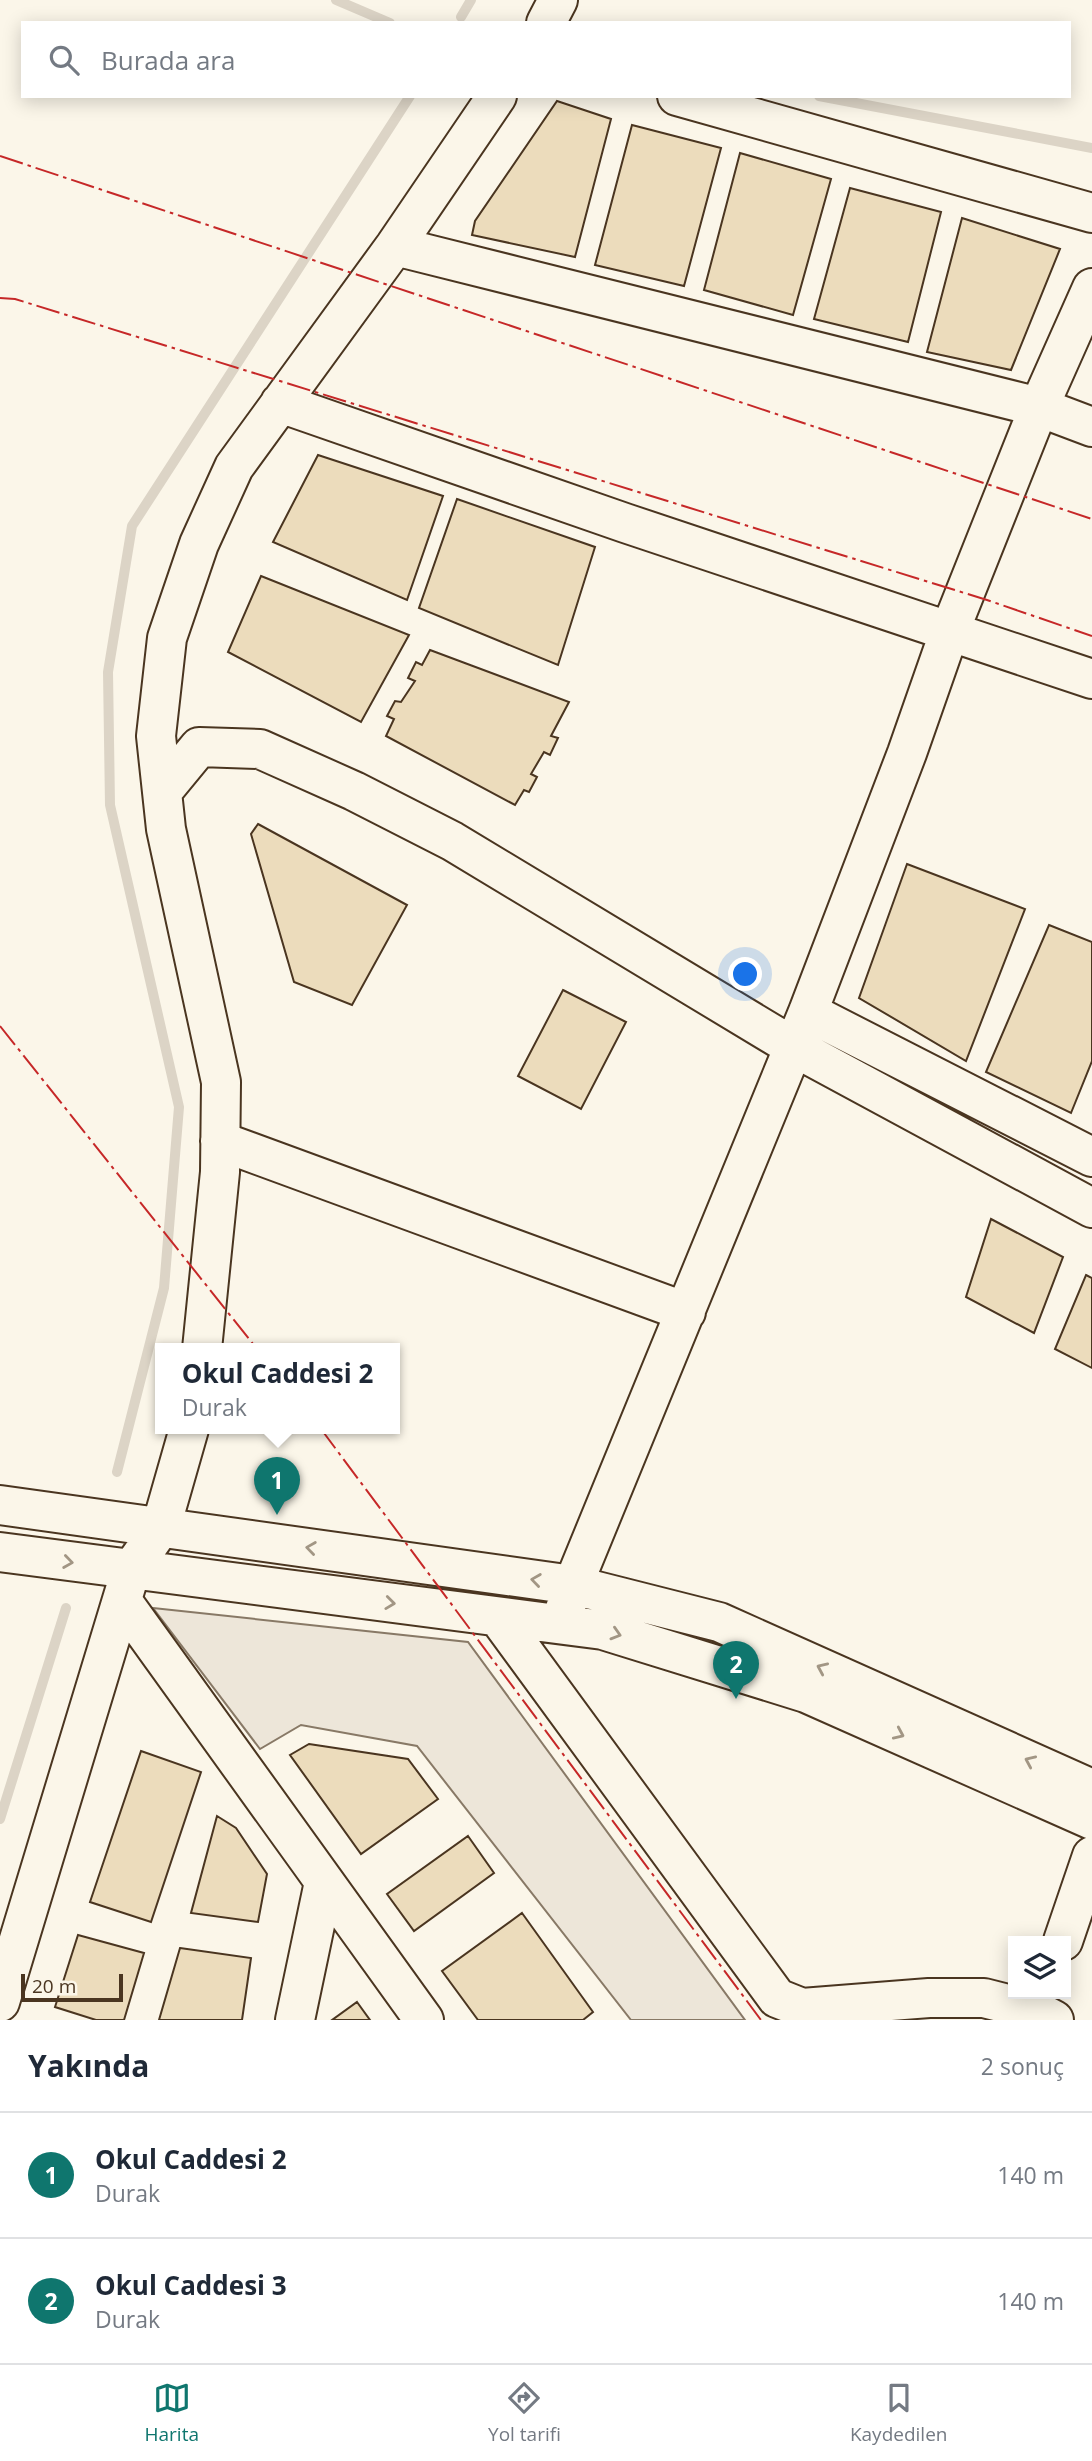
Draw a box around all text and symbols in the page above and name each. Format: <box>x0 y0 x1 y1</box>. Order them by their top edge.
search box <box>21 21 1071 98</box>
icon: search <box>45 41 83 79</box>
text: Burada ara <box>101 42 235 78</box>
your location <box>728 957 762 991</box>
popup <box>155 1343 400 1434</box>
text: Okul Caddesi 2 <box>182 1355 373 1391</box>
text: Durak <box>182 1391 247 1423</box>
pin: 1 <box>254 1457 300 1515</box>
one-way arrow <box>305 1541 317 1556</box>
one-way arrow <box>62 1554 73 1569</box>
one-way arrow <box>530 1573 542 1588</box>
one-way arrow <box>385 1596 396 1611</box>
one-way arrow <box>609 1625 621 1640</box>
pin: 2 <box>713 1641 759 1699</box>
one-way arrow <box>817 1662 829 1676</box>
one-way arrow <box>892 1726 904 1740</box>
one-way arrow <box>1025 1755 1037 1769</box>
map controls <box>1008 1936 1071 1999</box>
button: layers <box>1008 1936 1071 1999</box>
scale bar <box>21 1971 122 2003</box>
text: 20 m <box>32 1973 76 1999</box>
text: Yakında <box>28 2045 149 2086</box>
text: 2 sonuç <box>981 2050 1064 2082</box>
text: Okul Caddesi 2 <box>95 2141 287 2177</box>
text: 1 <box>44 2159 58 2191</box>
text: 140 m <box>997 2159 1064 2191</box>
text: Durak <box>95 2177 160 2209</box>
text: Okul Caddesi 3 <box>95 2267 287 2303</box>
text: 2 <box>44 2285 58 2317</box>
text: 140 m <box>997 2285 1064 2317</box>
text: Durak <box>95 2303 160 2335</box>
tab: Harita <box>145 2379 199 2447</box>
tab: Yol tarifi <box>488 2379 561 2447</box>
tab: Kaydedilen <box>850 2379 947 2447</box>

